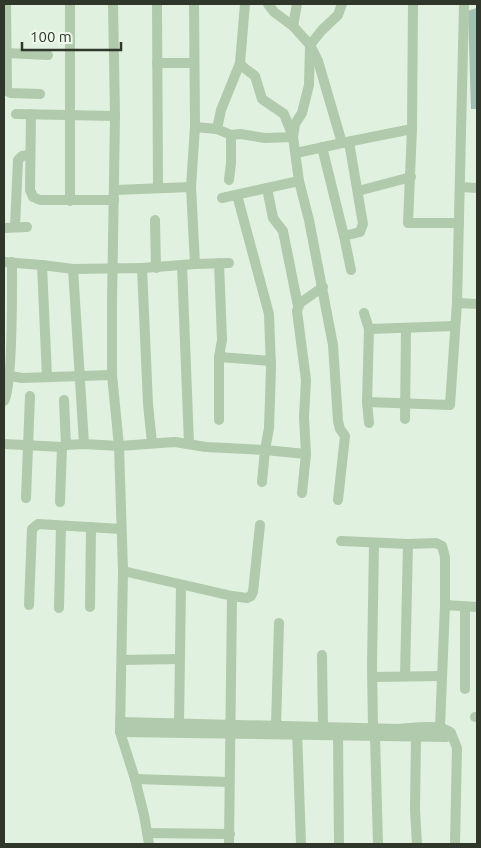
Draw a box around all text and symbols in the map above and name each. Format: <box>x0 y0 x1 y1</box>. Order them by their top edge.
scale bar <box>22 20 121 52</box>
text: 100 m <box>30 28 72 45</box>

